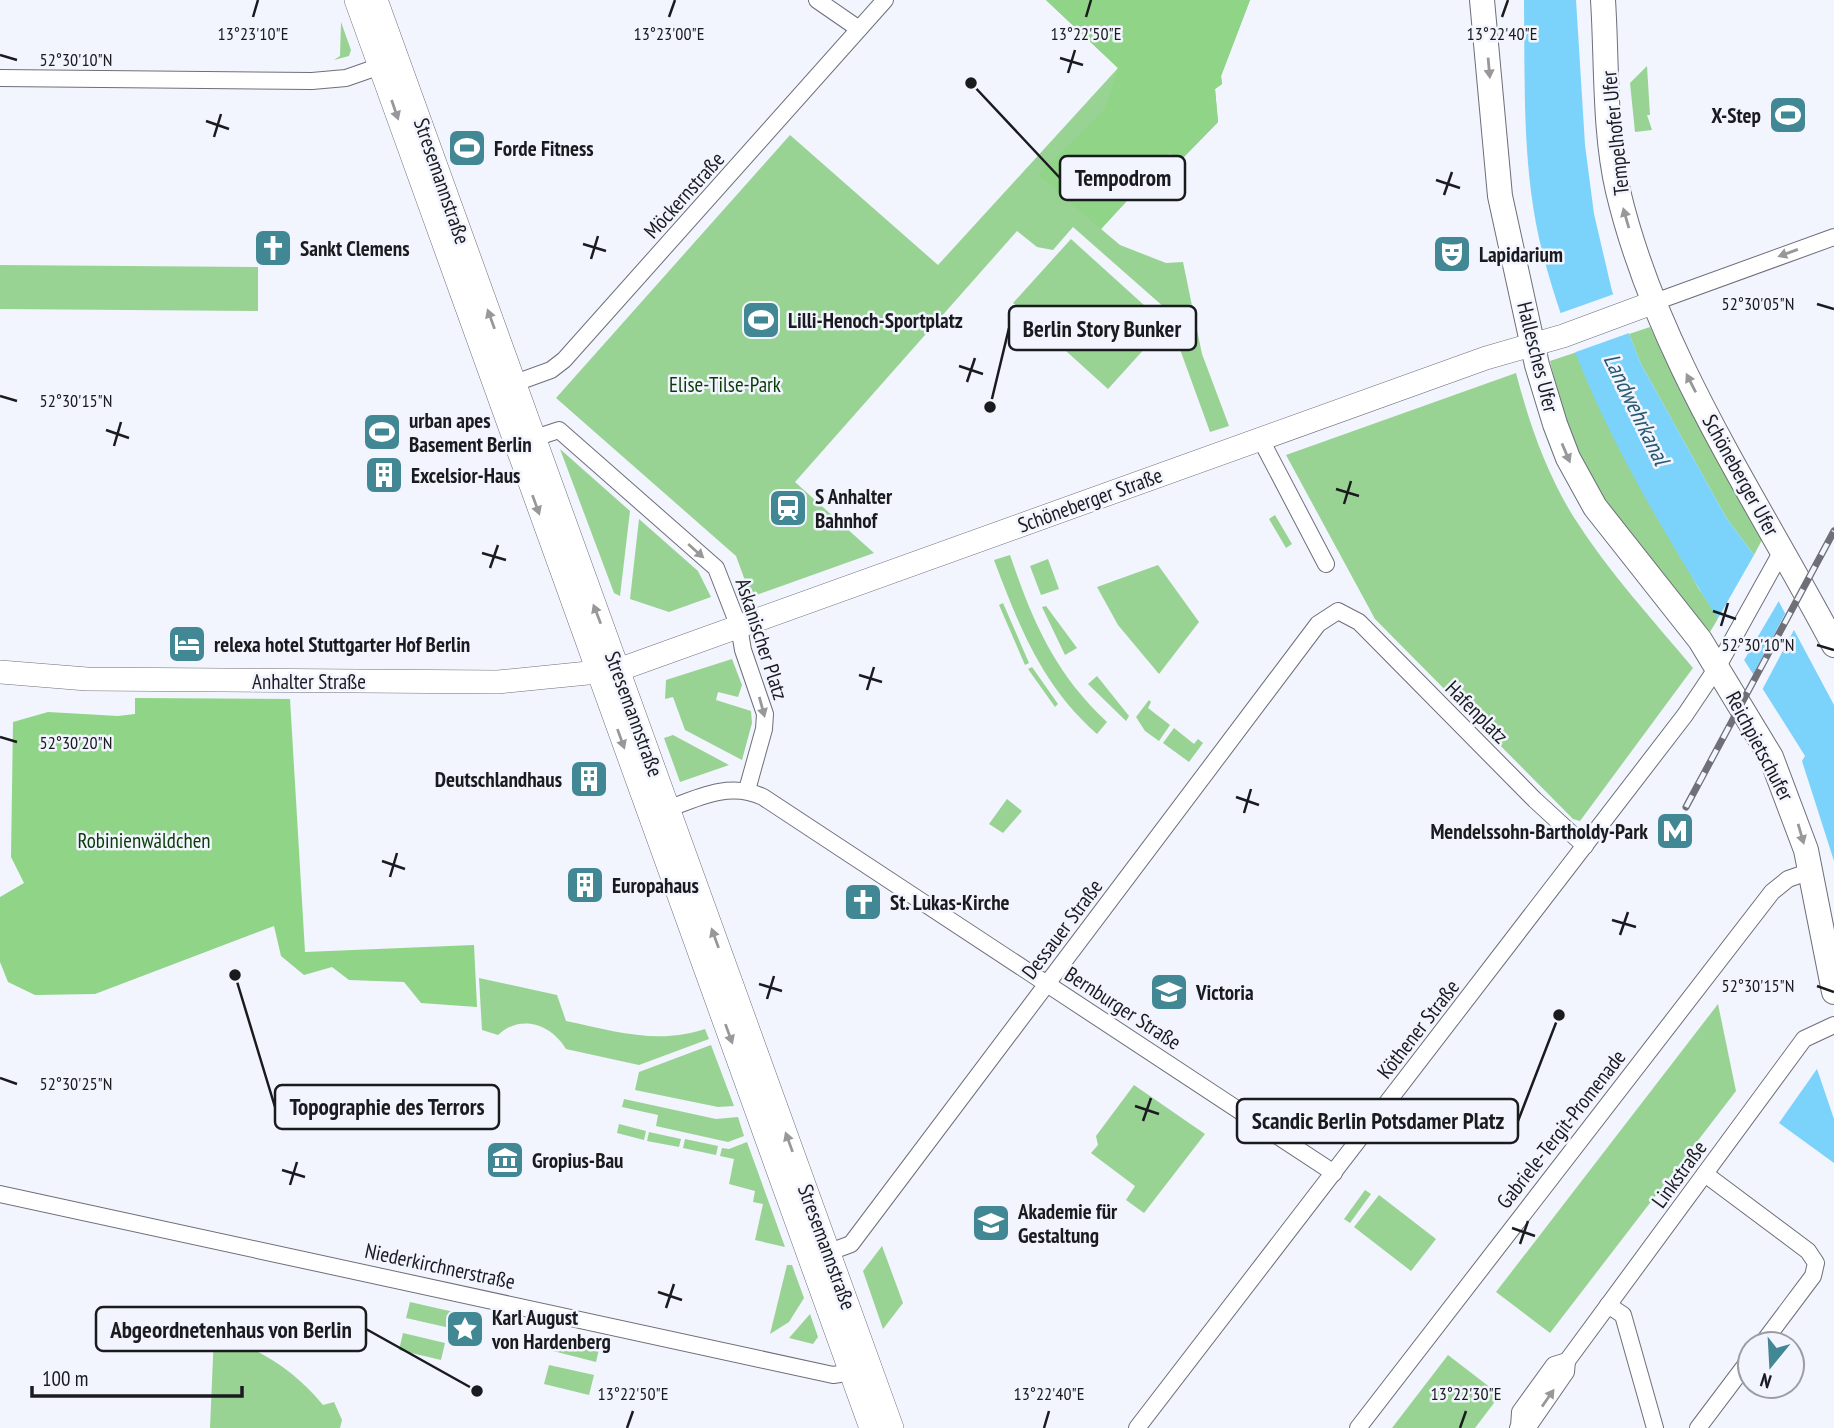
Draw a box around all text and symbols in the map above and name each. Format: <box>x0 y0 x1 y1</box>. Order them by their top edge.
text: 13°23'10"E <box>218 22 288 45</box>
text: 13°23'00"E <box>634 22 704 45</box>
text: 13°22'50"E <box>1051 22 1121 45</box>
text: 13°22'40"E <box>1467 22 1537 45</box>
text: 52°30'10"N <box>40 48 112 71</box>
one-way arrow <box>1483 57 1494 79</box>
street label: Tempelhofer Ufer <box>1595 69 1635 197</box>
sports icon: X-Step <box>1767 94 1809 136</box>
one-way arrow <box>390 100 401 121</box>
place label: X-Step <box>1711 102 1761 129</box>
street label: Stresemannstraße <box>408 114 476 248</box>
sports icon: Forde Fitness <box>446 127 488 169</box>
place label: Forde Fitness <box>494 135 594 162</box>
street label: Möckernstraße <box>638 146 730 244</box>
callout: Tempodrom <box>1060 156 1185 200</box>
text: Tempodrom <box>1075 163 1171 192</box>
one-way arrow <box>1621 208 1631 229</box>
church icon: Sankt Clemens <box>252 227 294 269</box>
theatre icon: Lapidarium <box>1431 233 1473 275</box>
place label: Sankt Clemens <box>300 235 410 262</box>
place label: Lapidarium <box>1479 241 1563 268</box>
one-way arrow <box>1778 248 1799 259</box>
text: 52°30'05"N <box>1722 292 1794 315</box>
sports icon: Lilli-Henoch-Sportplatz <box>740 299 782 341</box>
street label: Hallesches Ufer <box>1511 299 1565 415</box>
callout: Berlin Story Bunker <box>1009 306 1196 350</box>
place label: Lilli-Henoch-Sportplatz <box>788 307 963 334</box>
one-way arrow <box>486 309 497 330</box>
text: Berlin Story Bunker <box>1023 314 1181 343</box>
water label: Landwehrkanal <box>1598 348 1678 472</box>
park label: Elise-Tilse-Park <box>669 371 781 398</box>
one-way arrow <box>1686 373 1697 393</box>
text: 52°30'15"N <box>40 389 112 412</box>
place label: urban apes Basement Berlin <box>409 407 532 458</box>
street label: Schöneberger Ufer <box>1697 410 1786 541</box>
sports icon: urban apes Basement Berlin <box>361 411 403 453</box>
one-way arrow <box>1561 442 1572 463</box>
building icon: Excelsior-Haus <box>363 454 405 496</box>
street label: Schöneberger Straße <box>1014 461 1166 539</box>
place label: Excelsior-Haus <box>411 462 520 489</box>
place label: S Anhalter Bahnhof <box>815 483 893 534</box>
station icon: S Anhalter Bahnhof <box>767 487 809 529</box>
one-way arrow <box>531 494 542 515</box>
one-way arrow <box>688 542 705 558</box>
street label: Askanischer Platz <box>730 575 794 703</box>
one-way arrow <box>592 603 603 624</box>
hotel icon: relexa hotel Stuttgarter Hof Berlin <box>166 623 208 665</box>
place label: relexa hotel Stuttgarter Hof Berlin <box>214 631 470 658</box>
text: 52°30'10"N <box>1722 633 1794 656</box>
street label: Stresemannstraße <box>599 648 669 780</box>
street label: Anhalter Straße <box>252 668 366 695</box>
street label: Hafenplatz <box>1440 675 1514 749</box>
street label: Reichpietschufer <box>1720 687 1800 805</box>
one-way arrow <box>757 697 768 719</box>
one-way arrow <box>616 729 627 750</box>
text: 52°30'20"N <box>40 731 112 754</box>
building icon: Deutschlandhaus <box>568 758 610 800</box>
place label: Deutschlandhaus <box>435 766 562 793</box>
metro station icon: Mendelssohn-Bartholdy-Park <box>1654 810 1696 852</box>
place label: Mendelssohn-Bartholdy-Park <box>1430 818 1648 845</box>
one-way arrow <box>1797 824 1807 845</box>
park label: Robinienwäldchen <box>77 827 211 854</box>
building icon: Europahaus <box>564 864 606 906</box>
place label: Europahaus <box>612 872 699 899</box>
street label: Dessauer Straße <box>1016 874 1108 984</box>
church icon: St. Lukas-Kirche <box>842 881 884 923</box>
place label: St. Lukas-Kirche <box>890 889 1010 916</box>
one-way arrow <box>710 928 721 949</box>
street label: Bernburger Straße <box>1060 960 1186 1056</box>
school or university icon: Victoria <box>1148 971 1190 1013</box>
street label: Köthener Straße <box>1371 974 1465 1084</box>
text: 52°30'15"N <box>1722 974 1794 997</box>
place label: Victoria <box>1195 979 1254 1006</box>
one-way arrow <box>724 1024 735 1045</box>
street label: Gabriele-Tergit-Promenade <box>1491 1044 1631 1214</box>
text: 52°30'25"N <box>40 1072 112 1095</box>
callout: Topographie des Terrors <box>275 1085 499 1129</box>
text: Topographie des Terrors <box>290 1092 485 1121</box>
callout: Scandic Berlin Potsdamer Platz <box>1237 1099 1518 1143</box>
text: Scandic Berlin Potsdamer Platz <box>1252 1106 1504 1135</box>
one-way arrow <box>783 1131 794 1152</box>
street label: Linkstraße <box>1646 1135 1712 1213</box>
museum icon: Gropius-Bau <box>484 1139 526 1181</box>
place label: Gropius-Bau <box>532 1147 623 1174</box>
street label: Stresemannstraße <box>792 1181 862 1313</box>
place label: Akademie für Gestaltung <box>1017 1198 1118 1249</box>
school or university icon: Akademie für Gestaltung <box>970 1202 1012 1244</box>
street label: Niederkirchnerstraße <box>362 1237 518 1295</box>
place label: Karl August von Hardenberg <box>491 1304 611 1355</box>
callout: Abgeordnetenhaus von Berlin <box>96 1307 366 1351</box>
place icon: Karl August von Hardenberg <box>444 1308 486 1350</box>
text: Abgeordnetenhaus von Berlin <box>109 1315 352 1344</box>
north arrow <box>1736 1330 1806 1400</box>
scale bar <box>32 1354 242 1398</box>
text: 100 m <box>42 1365 88 1392</box>
text: N <box>1757 1368 1774 1394</box>
text: 13°22'50"E <box>598 1382 668 1405</box>
text: 13°22'40"E <box>1014 1382 1084 1405</box>
text: 13°22'30"E <box>1431 1382 1501 1405</box>
one-way arrow <box>1541 1389 1555 1407</box>

